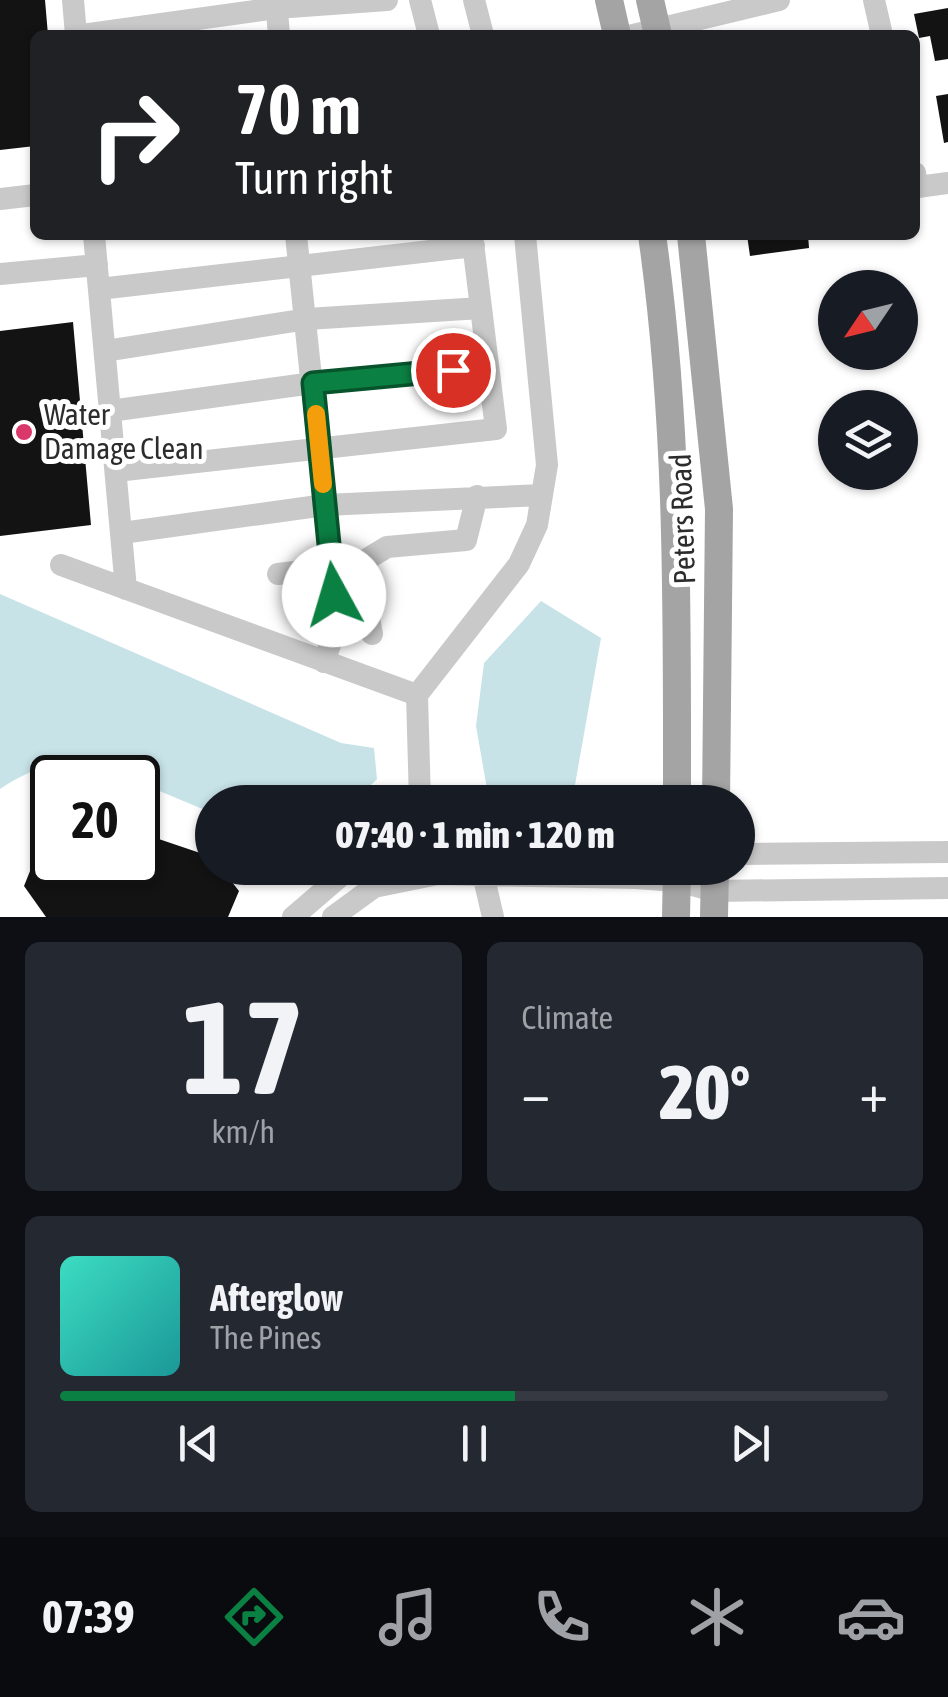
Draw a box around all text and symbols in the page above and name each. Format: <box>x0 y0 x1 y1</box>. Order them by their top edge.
text: 70 m <box>235 69 361 149</box>
icon: right <box>70 70 200 200</box>
text: Turn right <box>235 152 393 204</box>
north arrow <box>818 270 918 370</box>
map controls <box>818 270 918 490</box>
pin <box>411 328 496 413</box>
icon: arrive <box>426 343 481 398</box>
button: layers <box>818 390 918 490</box>
place label: Water Damage Clean <box>44 397 204 465</box>
marker: Water Damage Clean <box>13 421 35 443</box>
street label: Peters Road <box>663 453 701 585</box>
position arrow <box>282 543 386 647</box>
speed limit sign: 20 <box>30 755 160 885</box>
text: 07:40 · 1 min · 120 m <box>335 813 615 856</box>
text: 17 <box>182 973 304 1122</box>
text: Climate <box>522 999 613 1036</box>
text: 20° <box>659 1049 750 1135</box>
text: − <box>522 1061 550 1124</box>
text: + <box>859 1061 888 1124</box>
text: km/h <box>212 1113 275 1150</box>
text: Afterglow <box>210 1276 343 1319</box>
text: The Pines <box>210 1319 322 1356</box>
icon: previous <box>171 1416 226 1471</box>
icon: pause <box>447 1416 502 1471</box>
icon: next <box>723 1416 778 1471</box>
icon: directions <box>219 1582 289 1652</box>
icon: music <box>373 1582 443 1652</box>
icon: phone <box>527 1582 597 1652</box>
icon: climate <box>682 1582 752 1652</box>
icon: car <box>836 1582 906 1652</box>
text: 07:39 <box>42 1591 135 1643</box>

